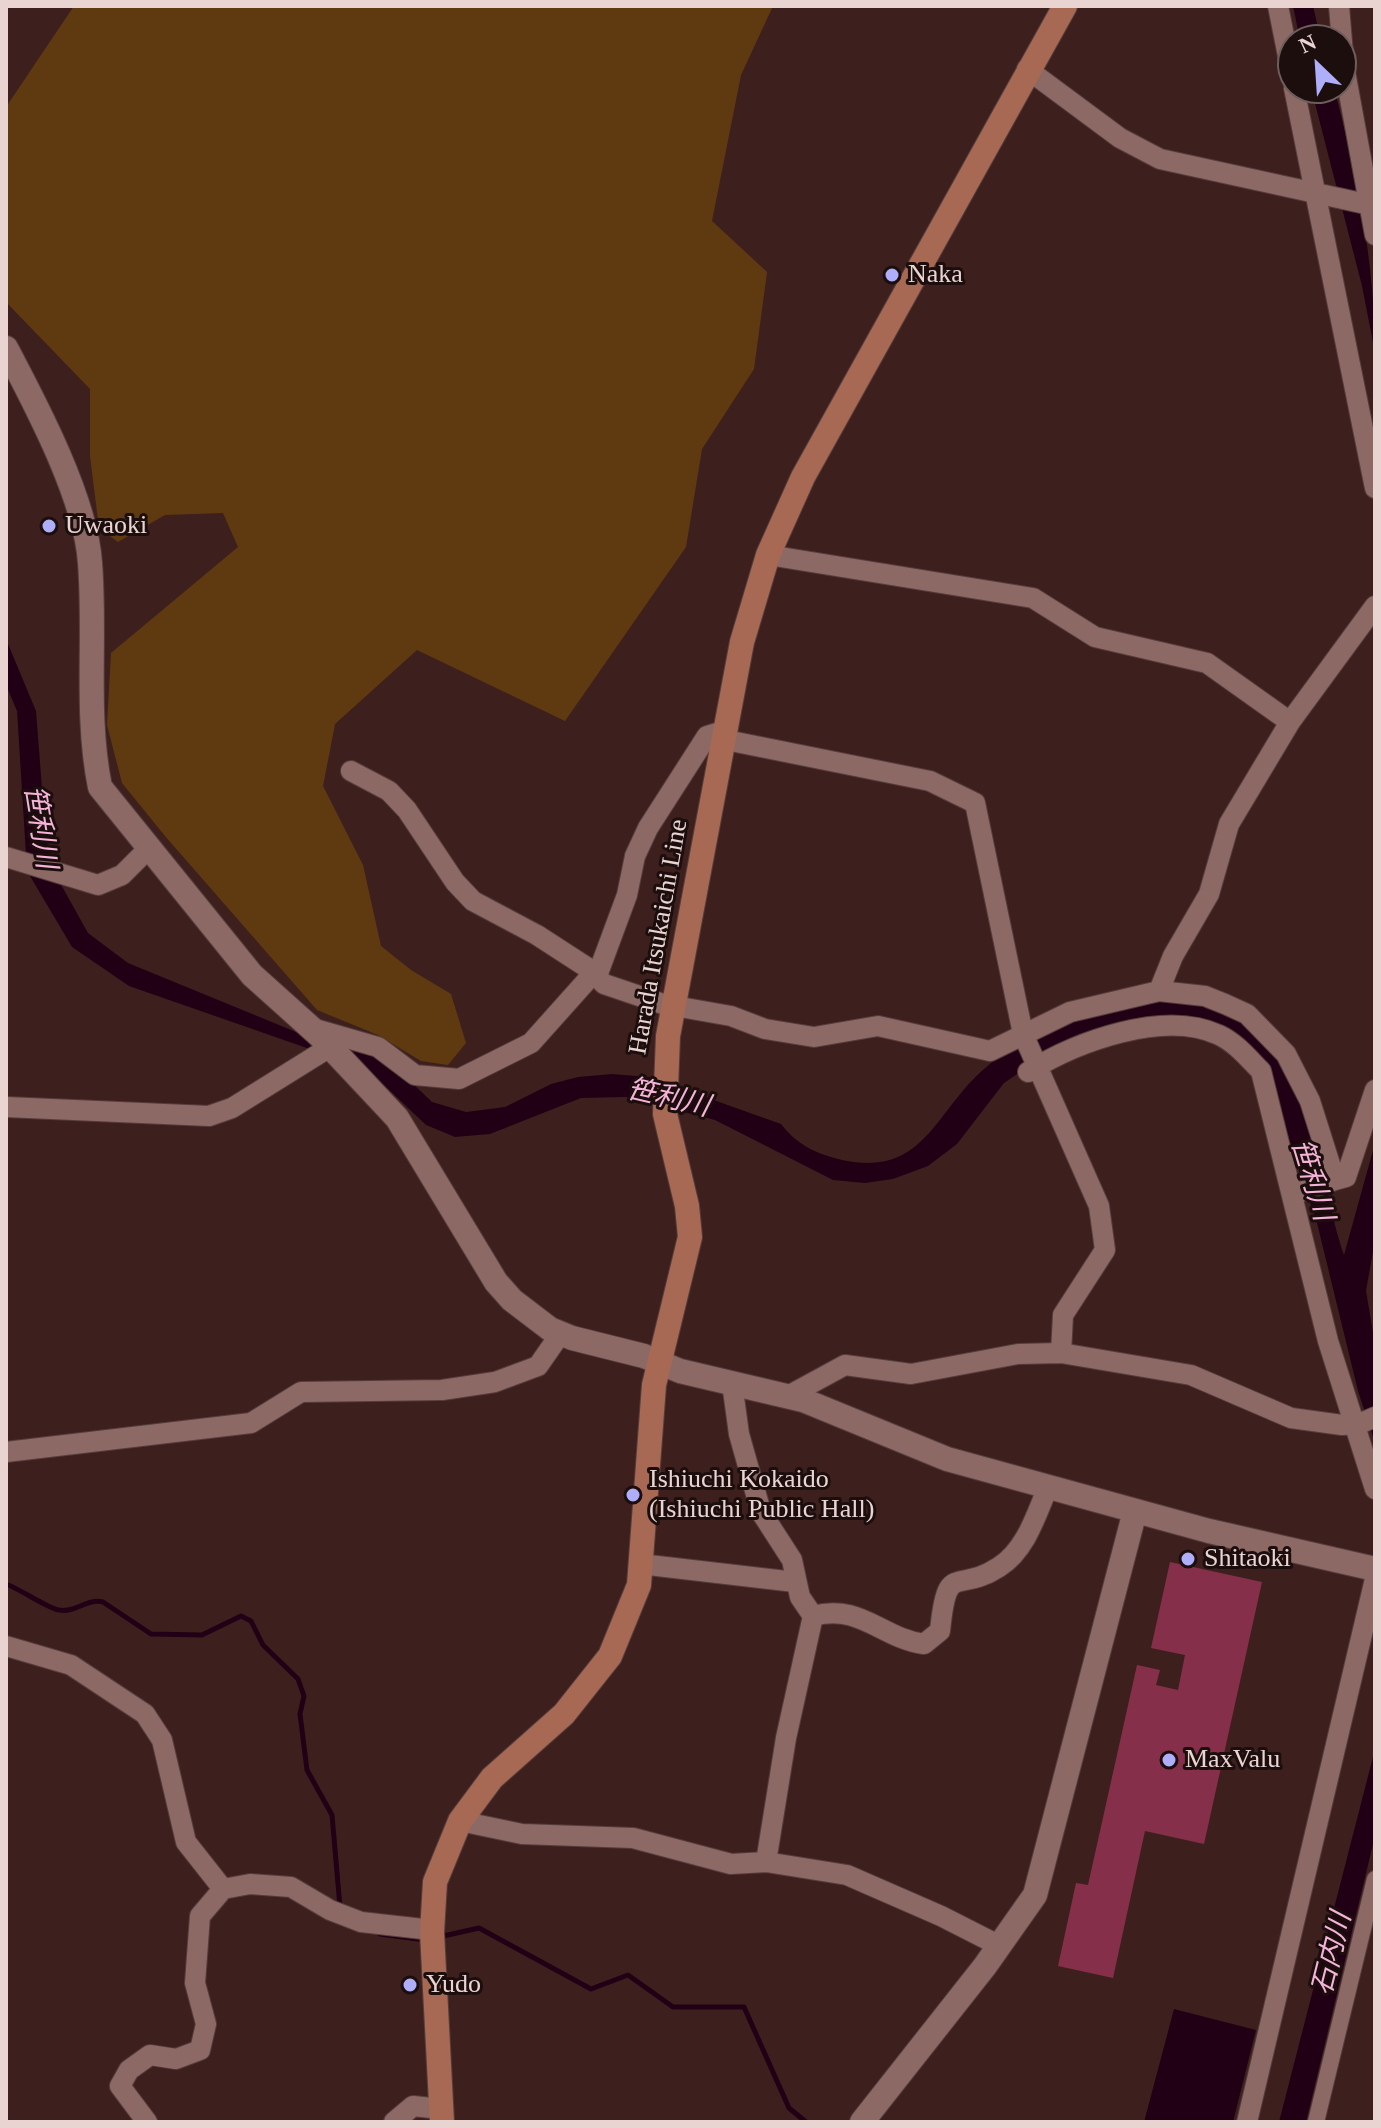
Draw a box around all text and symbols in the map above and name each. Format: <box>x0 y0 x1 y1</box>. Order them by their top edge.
north arrow <box>1277 24 1357 104</box>
text: N <box>1295 29 1320 58</box>
place label: Naka <box>908 259 963 291</box>
marker: Naka <box>883 266 901 284</box>
place label: Uwaoki <box>65 510 147 542</box>
marker: Uwaoki <box>40 517 58 535</box>
water label: 笹利川 <box>16 783 62 871</box>
street label: Harada Itsukaichi Line <box>623 817 695 1057</box>
water label: 笹利川 <box>623 1073 713 1125</box>
water label: 笹利川 <box>1283 1135 1339 1225</box>
place label: Ishiuchi Kokaido (Ishiuchi Public Hall) <box>649 1464 874 1526</box>
marker: Ishiuchi Kokaido (Ishiuchi Public Hall) <box>624 1486 642 1504</box>
place label: Shitaoki <box>1204 1543 1291 1575</box>
marker: Shitaoki <box>1179 1550 1197 1568</box>
place label: MaxValu <box>1185 1744 1280 1776</box>
marker: MaxValu <box>1160 1751 1178 1769</box>
water label: 石内川 <box>1307 1909 1359 1999</box>
place label: Yudo <box>426 1969 481 2001</box>
marker: Yudo <box>401 1976 419 1994</box>

